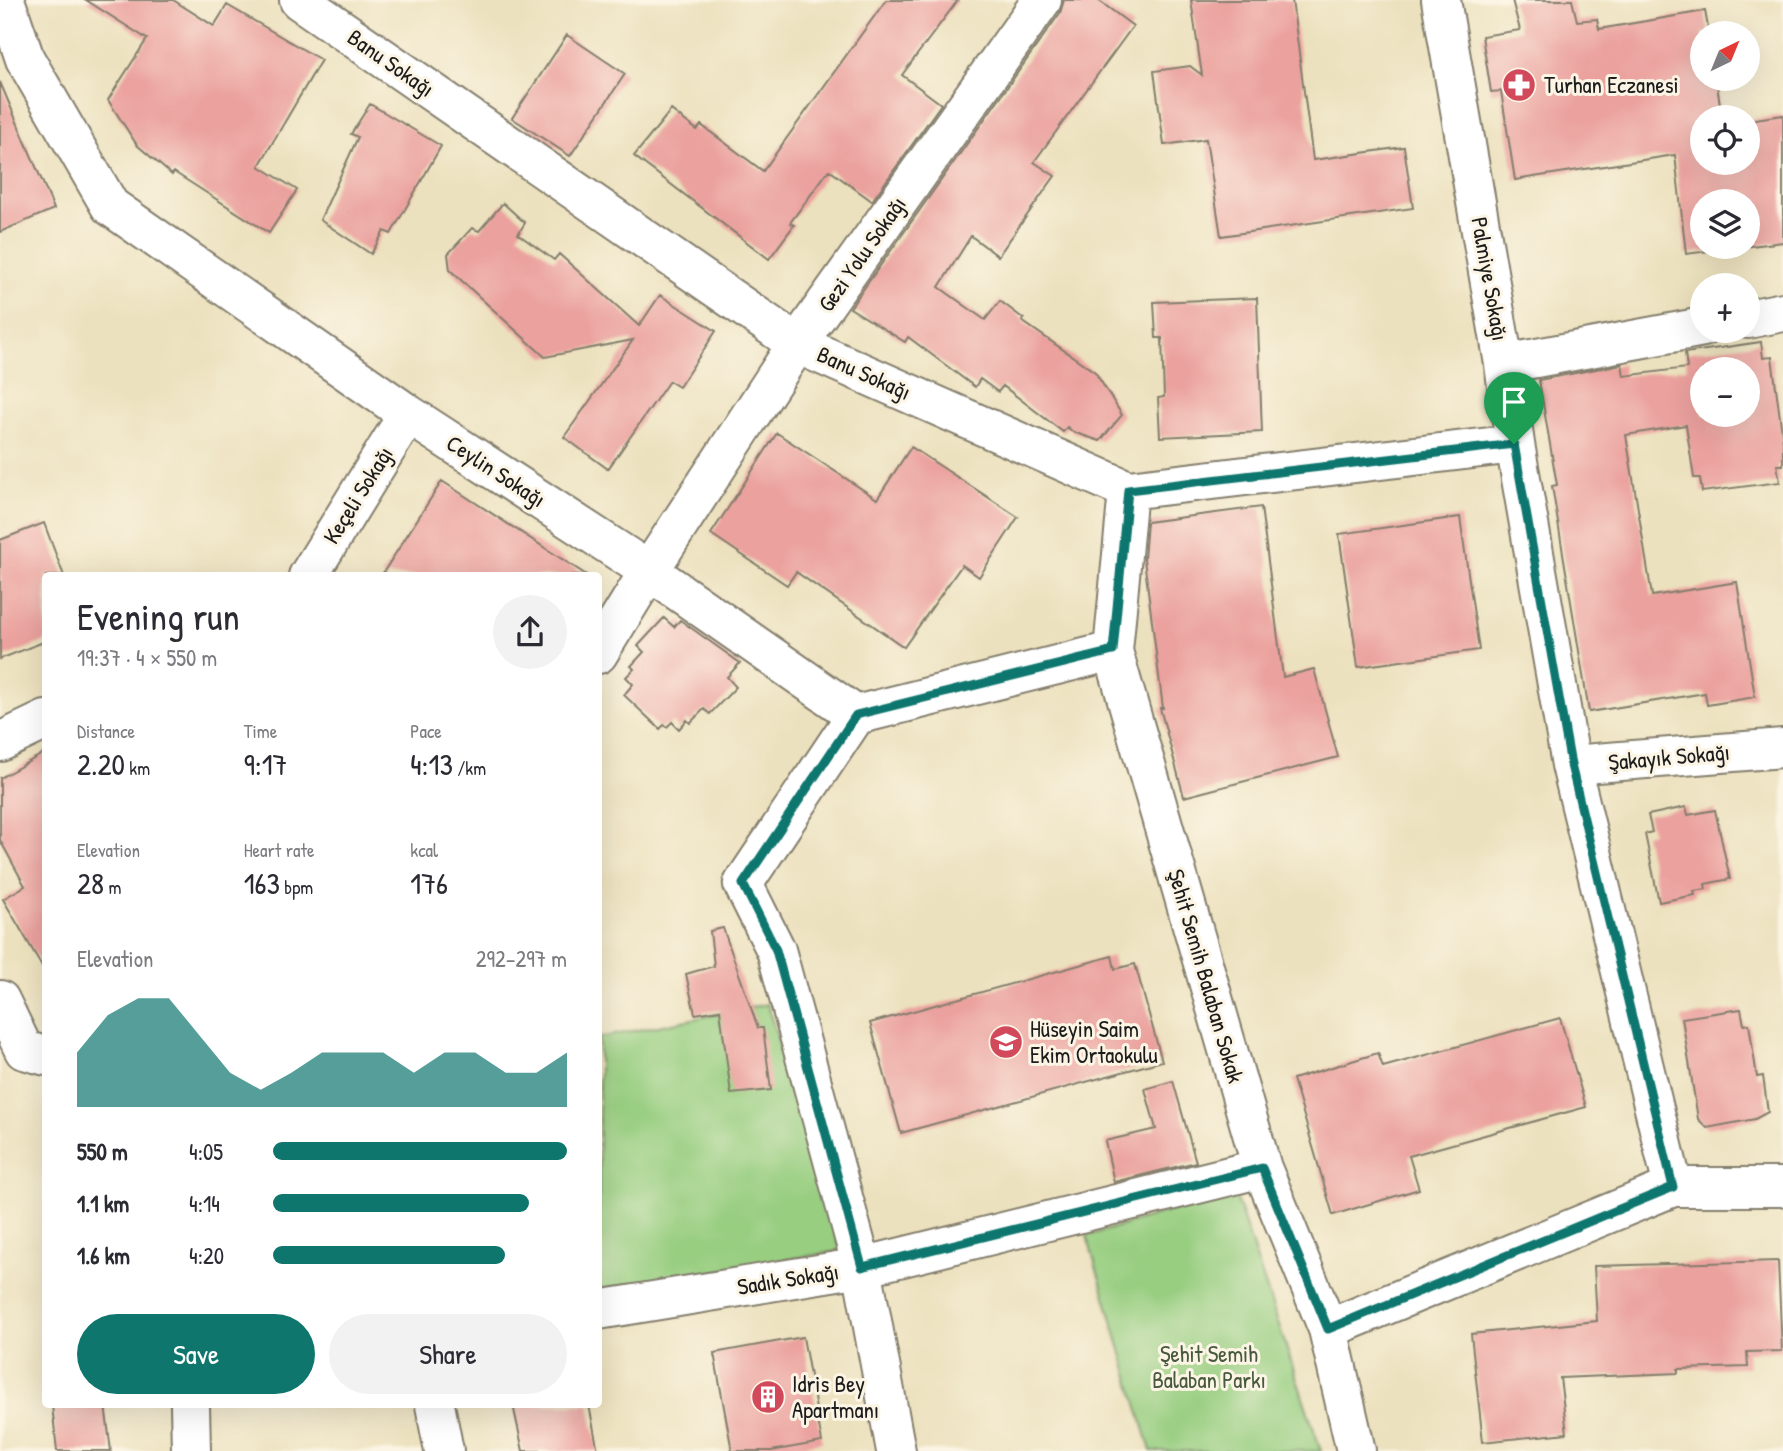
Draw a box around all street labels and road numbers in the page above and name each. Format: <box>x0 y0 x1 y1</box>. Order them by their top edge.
street label: Banu Sokağı <box>342 21 441 104</box>
street label: Gezi Yolu Sokağı <box>810 190 913 318</box>
street label: Palmiye Sokağı <box>1464 215 1517 343</box>
street label: Banu Sokağı <box>813 338 916 407</box>
street label: Ceylin Sokağı <box>441 427 552 514</box>
street label: Keçeli Sokağı <box>315 440 400 549</box>
street label: Şakayık Sokağı <box>1607 736 1731 777</box>
street label: Şehit Semih Balaban Sokak <box>1161 865 1252 1087</box>
street label: Sadık Sokağı <box>735 1255 841 1302</box>

